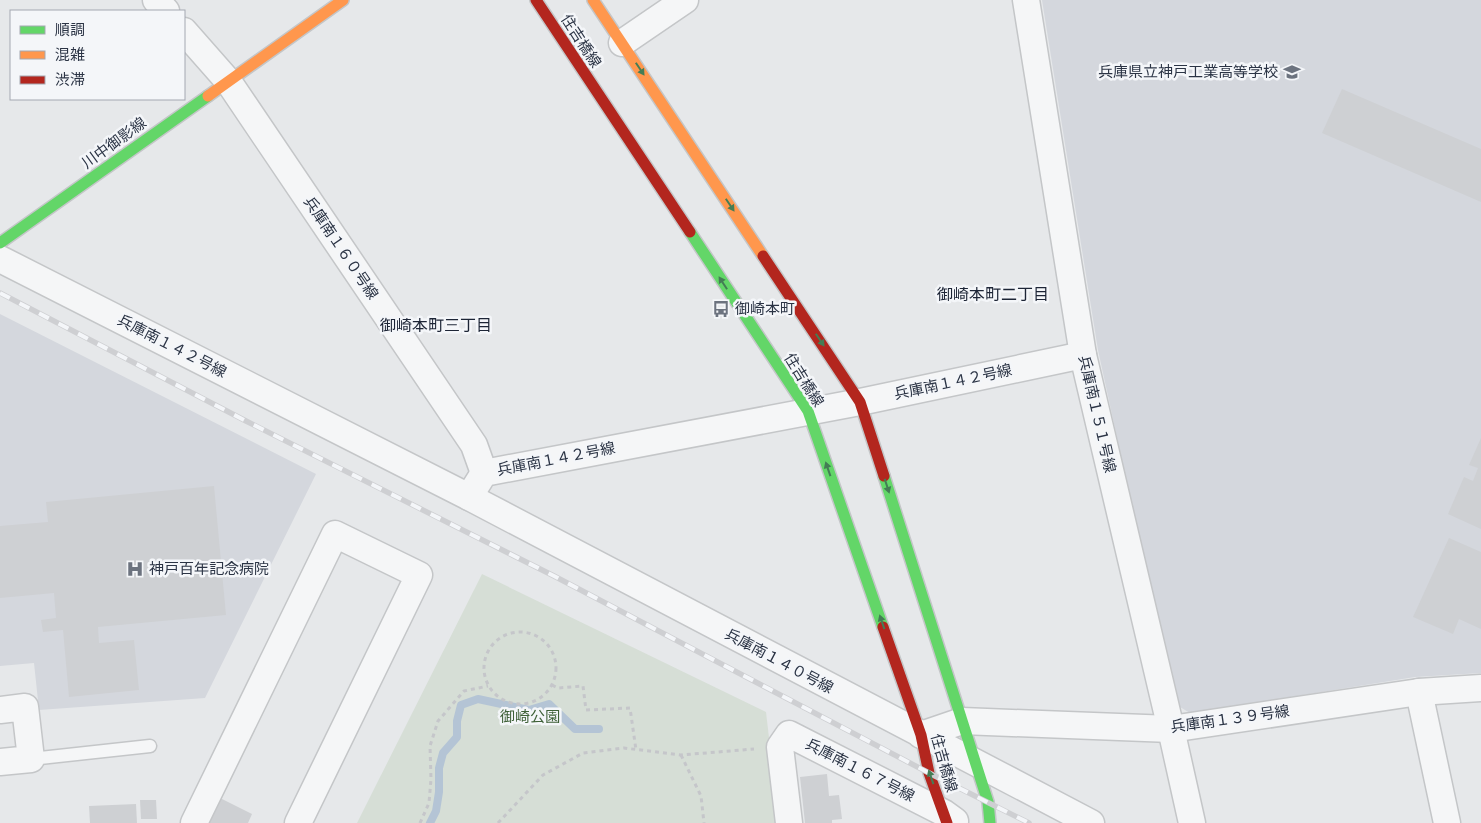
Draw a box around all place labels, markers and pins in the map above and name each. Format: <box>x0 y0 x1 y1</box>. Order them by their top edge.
school or university icon: 兵庫県立神戸工業高等学校 <box>1282 62 1302 82</box>
place label: 兵庫県立神戸工業高等学校 <box>1098 64 1278 80</box>
bus stop icon: 御崎本町 <box>711 299 731 319</box>
place label: 御崎本町 <box>735 301 795 317</box>
hospital icon: 神戸百年記念病院 <box>125 559 145 579</box>
place label: 神戸百年記念病院 <box>149 561 269 577</box>

